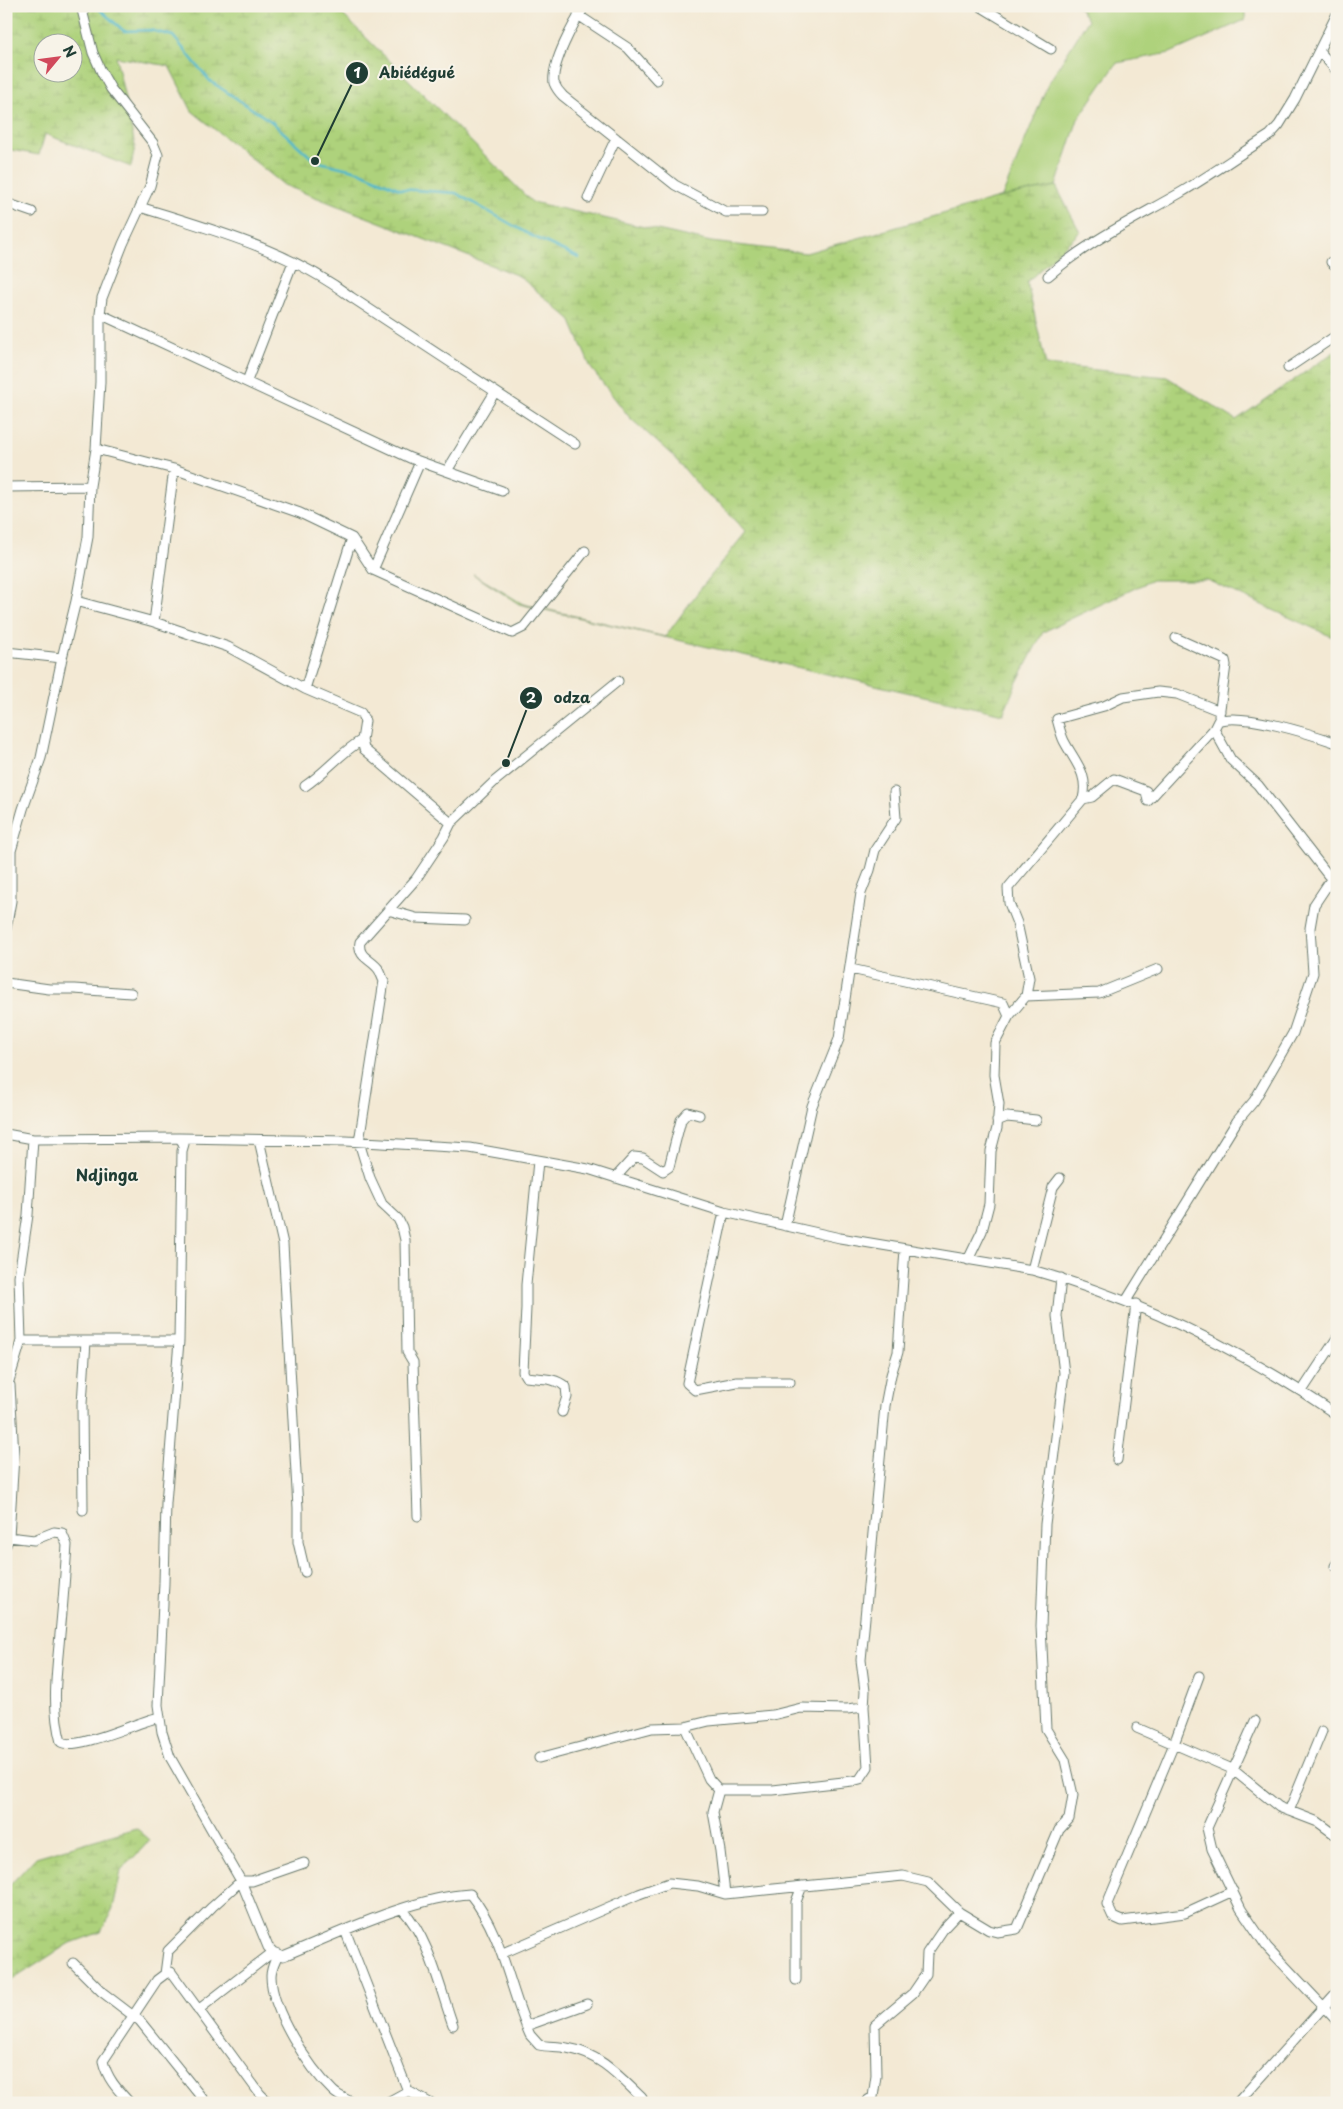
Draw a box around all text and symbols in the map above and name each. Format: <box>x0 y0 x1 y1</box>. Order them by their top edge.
north arrow <box>32 32 82 82</box>
text: N <box>58 42 82 61</box>
callout: Abiédégué <box>344 58 465 88</box>
text: 1 <box>353 60 361 83</box>
text: Abiédégué <box>378 60 455 83</box>
callout: odza <box>518 683 600 713</box>
text: 2 <box>526 685 537 708</box>
text: odza <box>554 685 591 708</box>
district label: Ndjinga <box>76 1162 138 1186</box>

